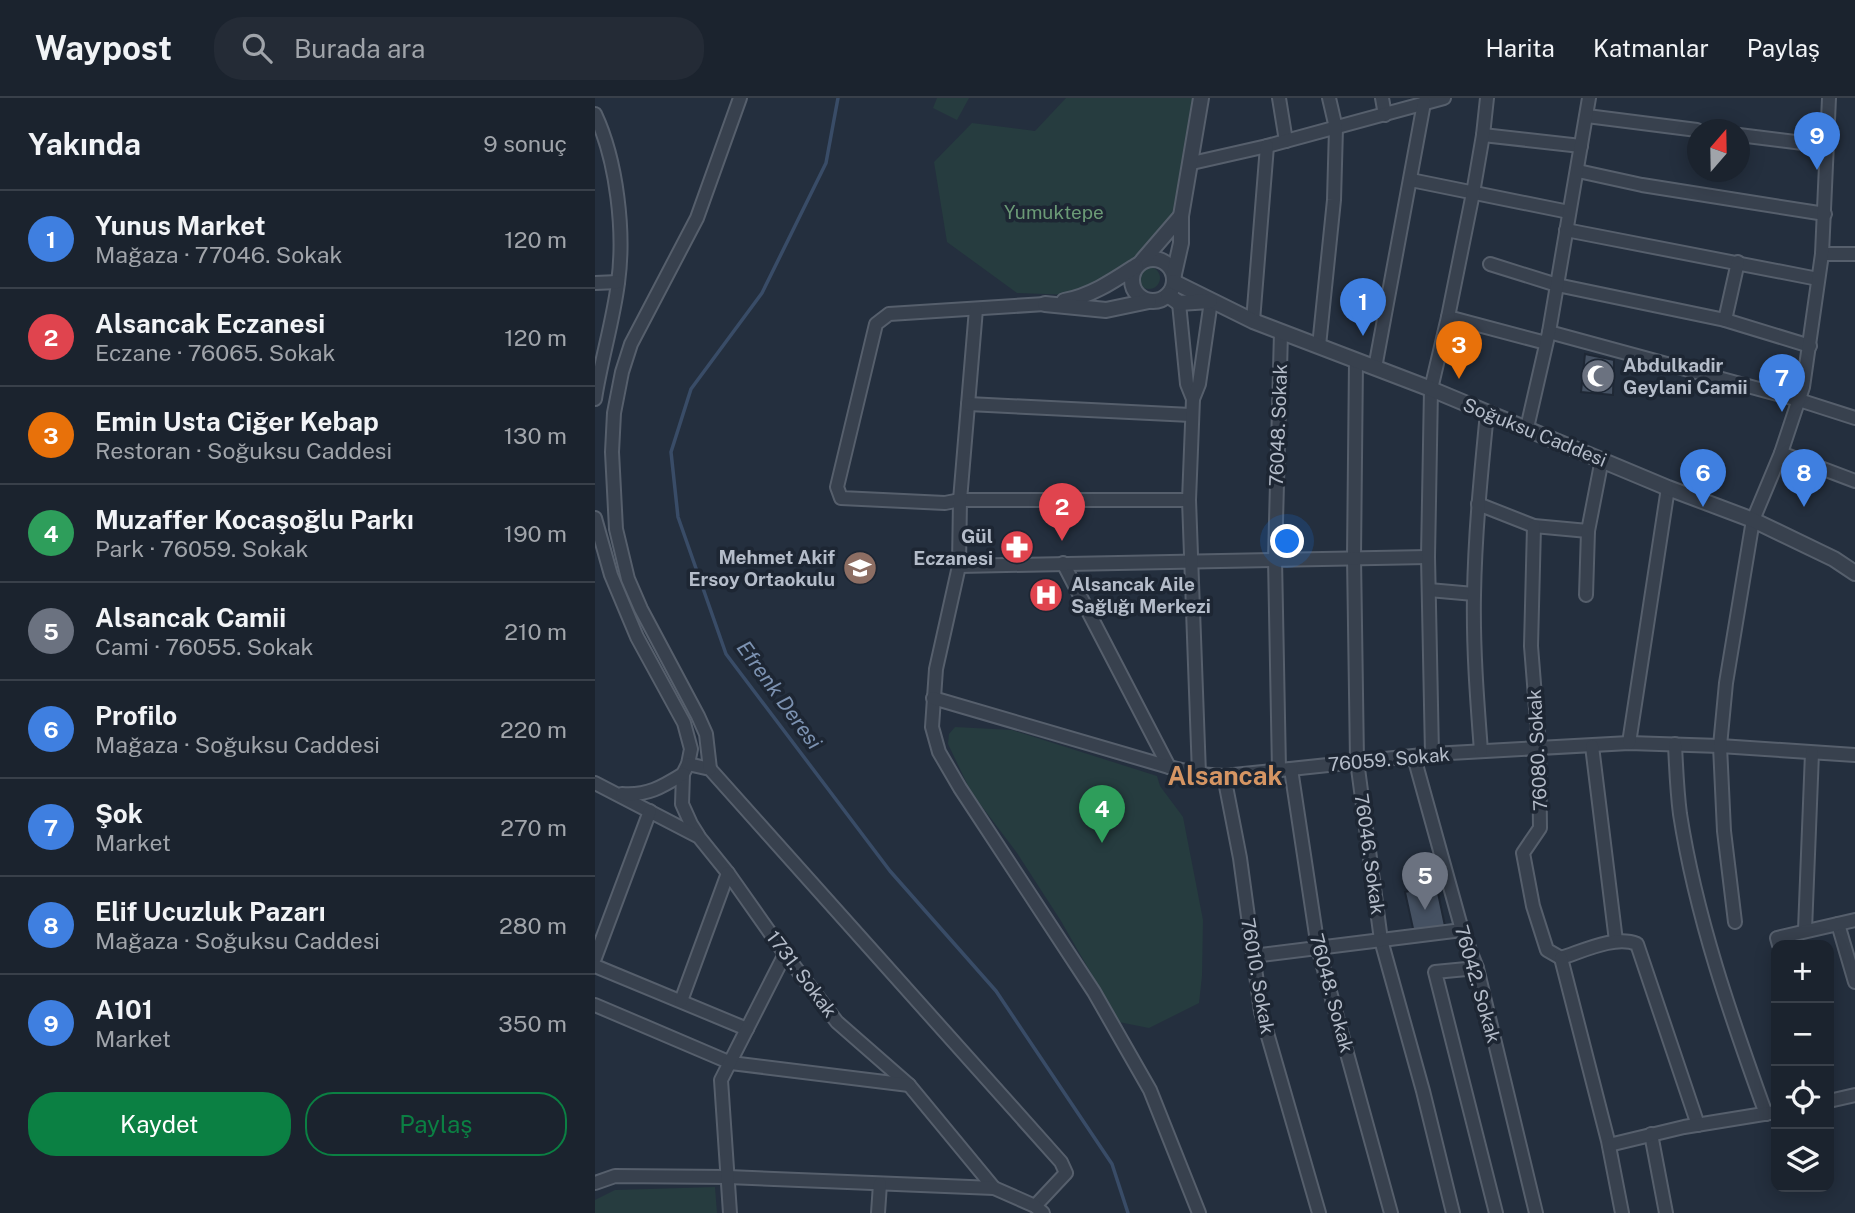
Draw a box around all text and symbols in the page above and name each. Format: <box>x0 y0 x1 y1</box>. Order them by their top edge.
search box <box>214 17 704 80</box>
text: Waypost <box>35 29 172 67</box>
icon: search <box>238 29 276 67</box>
text: Burada ara <box>294 33 425 64</box>
text: Harita <box>1486 34 1555 62</box>
text: Katmanlar <box>1593 34 1709 62</box>
text: Paylaş <box>1747 34 1820 62</box>
pin: 9 <box>1794 112 1840 170</box>
north arrow <box>1687 119 1750 182</box>
text: Yakında <box>28 126 141 162</box>
text: 9 sonuç <box>483 130 567 157</box>
park label: Yumuktepe <box>1004 201 1104 223</box>
text: Yunus Market <box>95 210 266 241</box>
text: 1 <box>46 226 56 253</box>
text: 120 m <box>504 226 567 253</box>
text: Mağaza · 77046. Sokak <box>95 241 342 268</box>
pin: 1 <box>1340 278 1386 336</box>
text: Alsancak Eczanesi <box>95 308 325 339</box>
pin: 3 <box>1436 321 1482 379</box>
text: 2 <box>44 324 58 351</box>
text: 120 m <box>504 324 567 351</box>
text: Eczane · 76065. Sokak <box>95 339 335 366</box>
place label: Abdulkadir Geylani Camii <box>1623 354 1748 398</box>
pin: 7 <box>1759 354 1805 412</box>
mosque icon: Abdulkadir Geylani Camii <box>1579 357 1617 395</box>
street label: 76048. Sokak <box>1265 363 1291 487</box>
street label: Soğuksu Caddesi <box>1460 393 1610 471</box>
text: Emin Usta Ciğer Kebap <box>95 406 379 437</box>
text: 3 <box>43 422 59 449</box>
text: 130 m <box>504 422 567 449</box>
text: Restoran · Soğuksu Caddesi <box>95 437 392 464</box>
pin: 6 <box>1680 449 1726 507</box>
pin: 8 <box>1781 449 1827 507</box>
pin: 2 <box>1039 483 1085 541</box>
text: Muzaffer Kocaşoğlu Parkı <box>95 504 414 535</box>
text: 4 <box>43 520 59 547</box>
text: 190 m <box>504 520 567 547</box>
your location <box>1270 524 1304 558</box>
place label: Gül Eczanesi <box>913 525 993 569</box>
pharmacy icon: Gül Eczanesi <box>998 528 1036 566</box>
text: Park · 76059. Sokak <box>95 535 308 562</box>
place label: Mehmet Akif Ersoy Ortaokulu <box>689 546 835 590</box>
school or university icon: Mehmet Akif Ersoy Ortaokulu <box>841 549 879 587</box>
place label: Alsancak Aile Sağlığı Merkezi <box>1071 573 1211 617</box>
hospital icon: Alsancak Aile Sağlığı Merkezi <box>1027 576 1065 614</box>
text: Alsancak Camii <box>95 602 286 633</box>
text: 5 <box>43 618 59 645</box>
text: 210 m <box>504 618 567 645</box>
text: Cami · 76055. Sokak <box>95 633 314 660</box>
water label: Efrenk Deresi <box>732 636 827 754</box>
street label: 76080. Sokak <box>1523 688 1551 811</box>
text: Profilo <box>95 700 177 731</box>
text: 6 <box>43 716 59 743</box>
text: 220 m <box>500 716 567 743</box>
text: Mağaza · Soğuksu Caddesi <box>95 731 380 758</box>
street label: 76059. Sokak <box>1327 743 1451 775</box>
district label: Alsancak <box>1167 760 1283 791</box>
pin: 4 <box>1079 785 1125 843</box>
street label: 76046. Sokak <box>1351 792 1389 916</box>
text: Şok <box>95 798 143 829</box>
text: 7 <box>44 814 58 841</box>
text: 270 m <box>500 814 567 841</box>
text: Market <box>95 829 171 856</box>
pin: 5 <box>1402 852 1448 910</box>
text: Elif Ucuzluk Pazarı <box>95 896 326 927</box>
text: 8 <box>43 912 59 939</box>
text: 280 m <box>499 912 567 939</box>
street label: 76010. Sokak <box>1237 916 1279 1036</box>
street label: 76042. Sokak <box>1451 923 1505 1046</box>
text: Mağaza · Soğuksu Caddesi <box>95 927 380 954</box>
street label: 1731. Sokak <box>762 927 842 1022</box>
street label: 76048. Sokak <box>1306 931 1359 1055</box>
map controls <box>1771 940 1834 1192</box>
button: + <box>1771 940 1834 1003</box>
text: A101 <box>95 994 153 1025</box>
button: − <box>1771 1003 1834 1066</box>
text: 9 <box>43 1010 59 1037</box>
text: 350 m <box>498 1010 567 1037</box>
text: Market <box>95 1025 171 1052</box>
button: locate <box>1771 1066 1834 1129</box>
button: Kaydet <box>28 1092 291 1156</box>
button: Paylaş <box>305 1092 567 1156</box>
button: layers <box>1771 1129 1834 1192</box>

